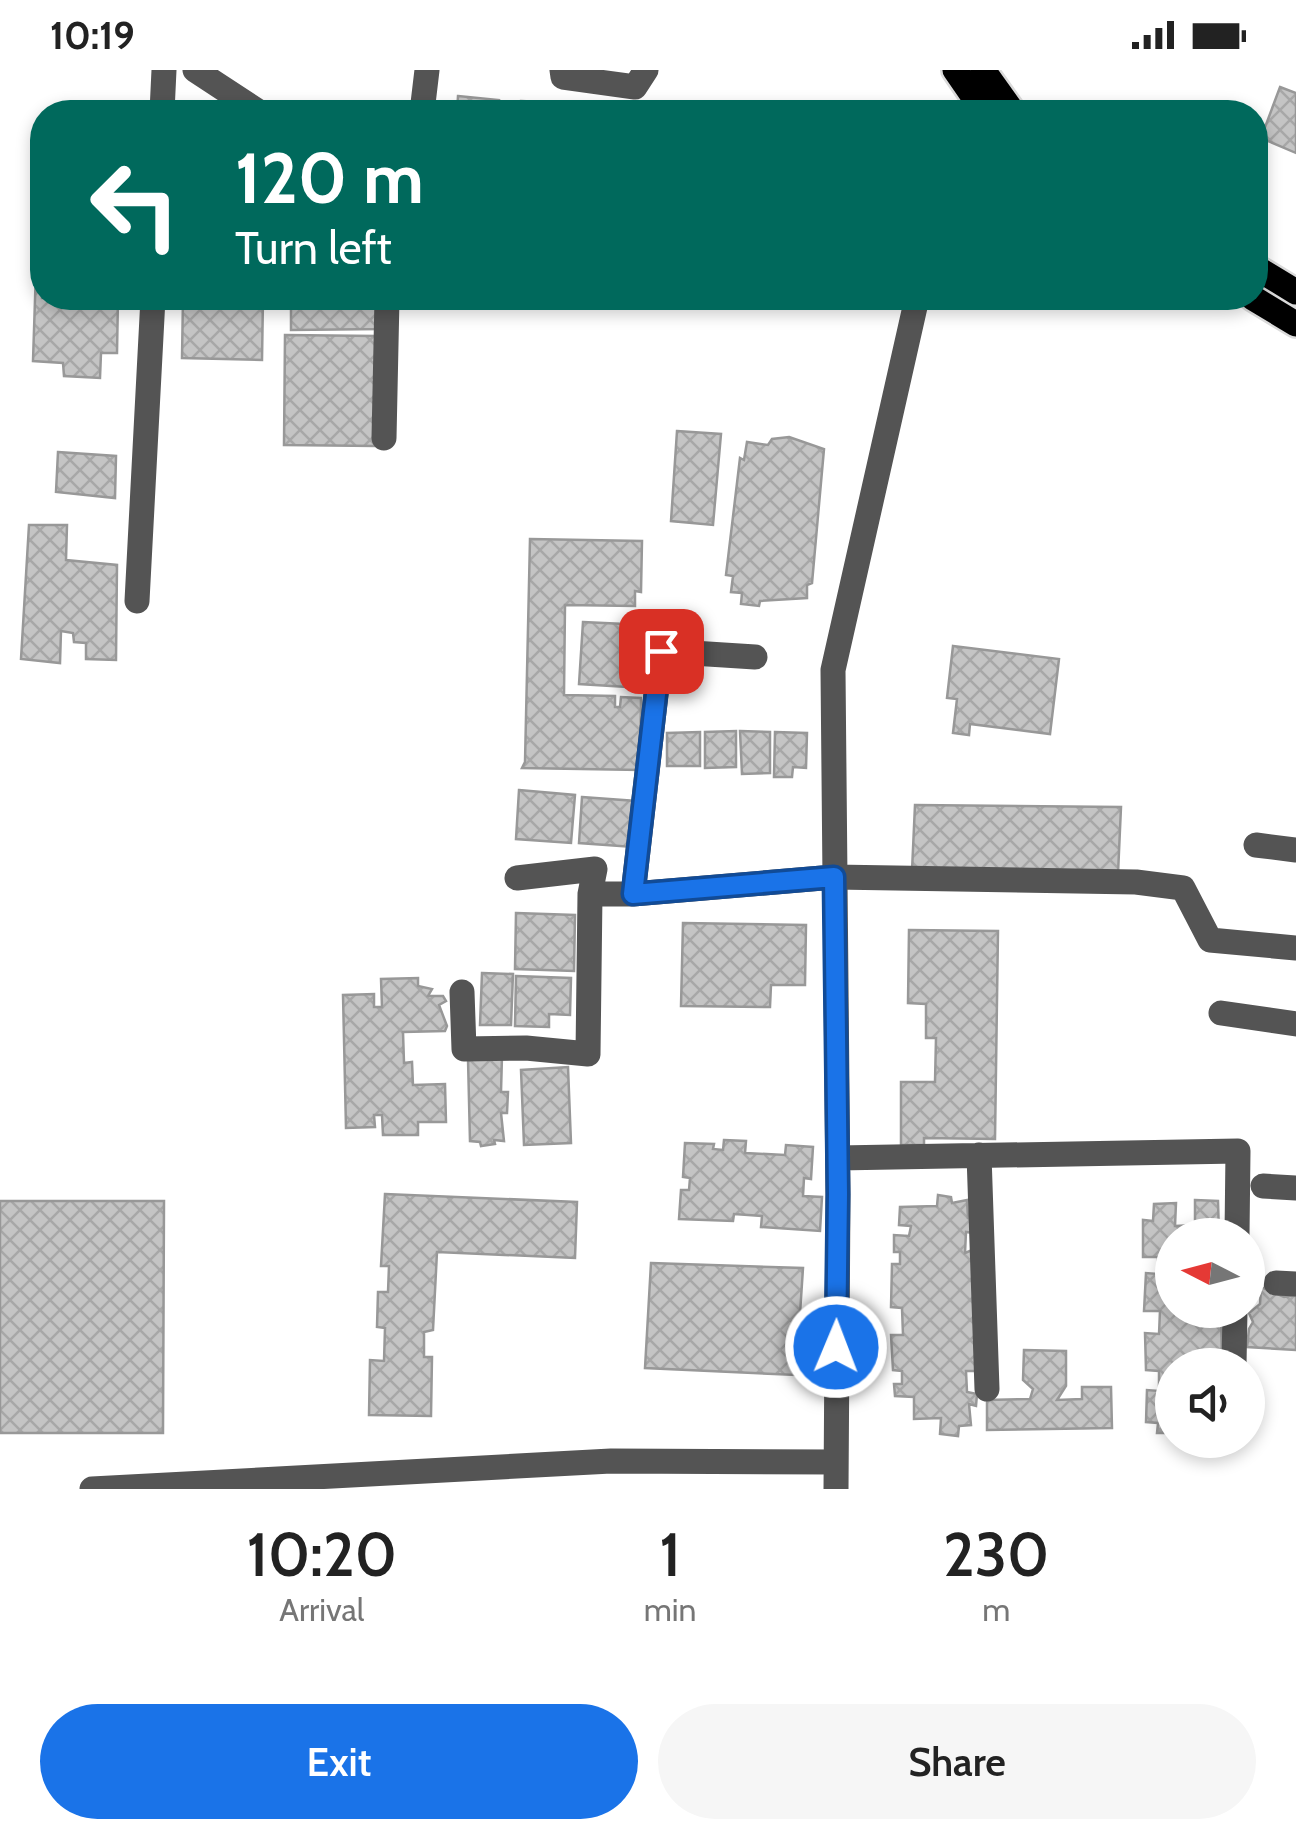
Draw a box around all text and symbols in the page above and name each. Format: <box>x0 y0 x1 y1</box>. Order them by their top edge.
text: 10:19 <box>50 12 135 59</box>
text: 120 m <box>235 135 424 221</box>
icon: left <box>70 140 200 270</box>
text: Turn left <box>235 221 392 275</box>
pin <box>619 609 704 694</box>
icon: arrive <box>634 624 689 679</box>
north arrow <box>1155 1218 1265 1328</box>
map controls <box>1155 1218 1265 1458</box>
position arrow <box>784 1295 888 1399</box>
button: sound <box>1155 1348 1265 1458</box>
text: 10:20 <box>247 1518 397 1591</box>
text: 1 <box>659 1518 681 1591</box>
text: 230 <box>943 1518 1049 1591</box>
text: Arrival <box>279 1590 364 1629</box>
text: min <box>644 1590 696 1629</box>
text: m <box>982 1590 1010 1629</box>
button: Exit <box>40 1704 638 1819</box>
button: Share <box>658 1704 1256 1819</box>

